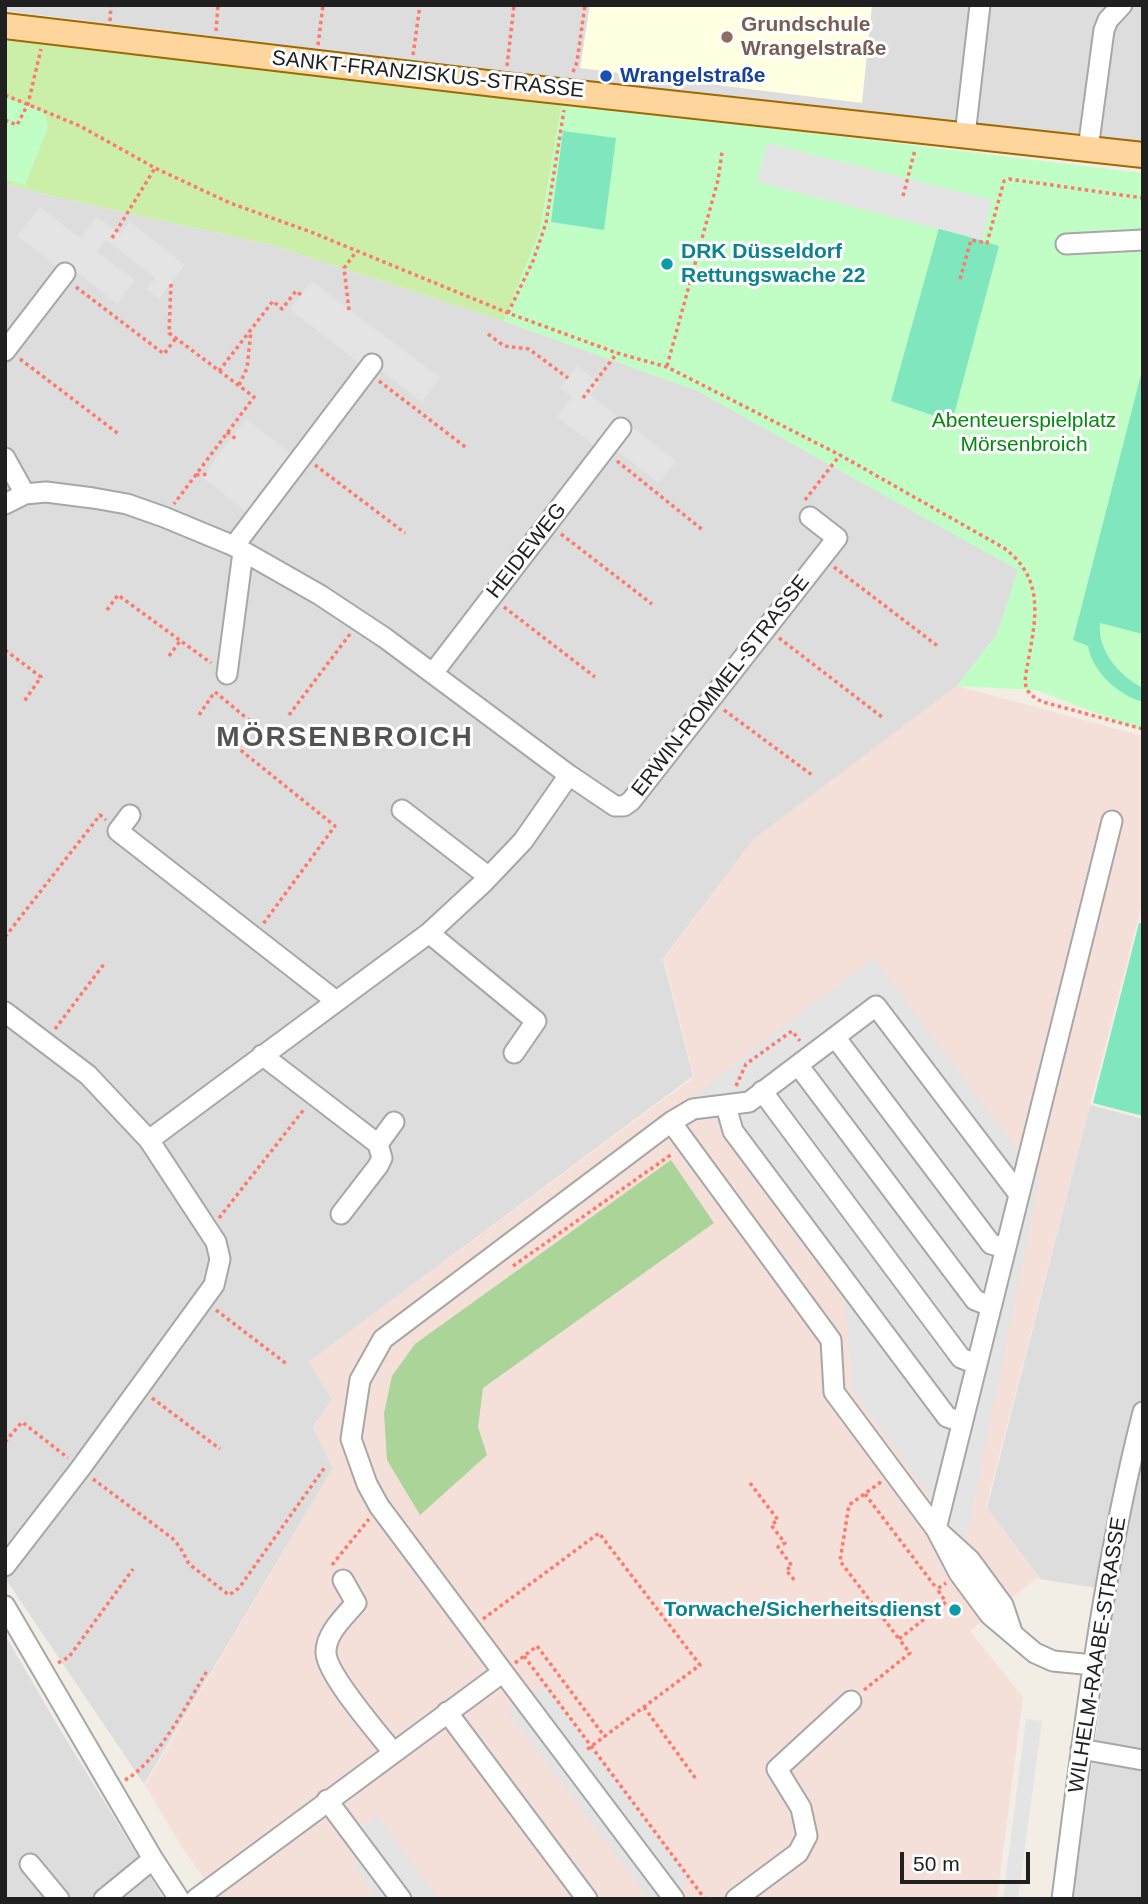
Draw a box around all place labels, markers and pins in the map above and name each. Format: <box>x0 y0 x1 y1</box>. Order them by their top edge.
place label: Grundschule Wrangelstraße <box>741 12 886 62</box>
marker: Grundschule Wrangelstraße <box>719 29 735 45</box>
place label: Wrangelstraße <box>620 63 765 89</box>
marker: Wrangelstraße <box>598 68 614 84</box>
place label: DRK Düsseldorf Rettungswache 22 <box>681 239 865 289</box>
marker: DRK Düsseldorf Rettungswache 22 <box>659 256 675 272</box>
place label: Torwache/Sicherheitsdienst <box>664 1597 941 1623</box>
marker: Torwache/Sicherheitsdienst <box>947 1602 963 1618</box>

